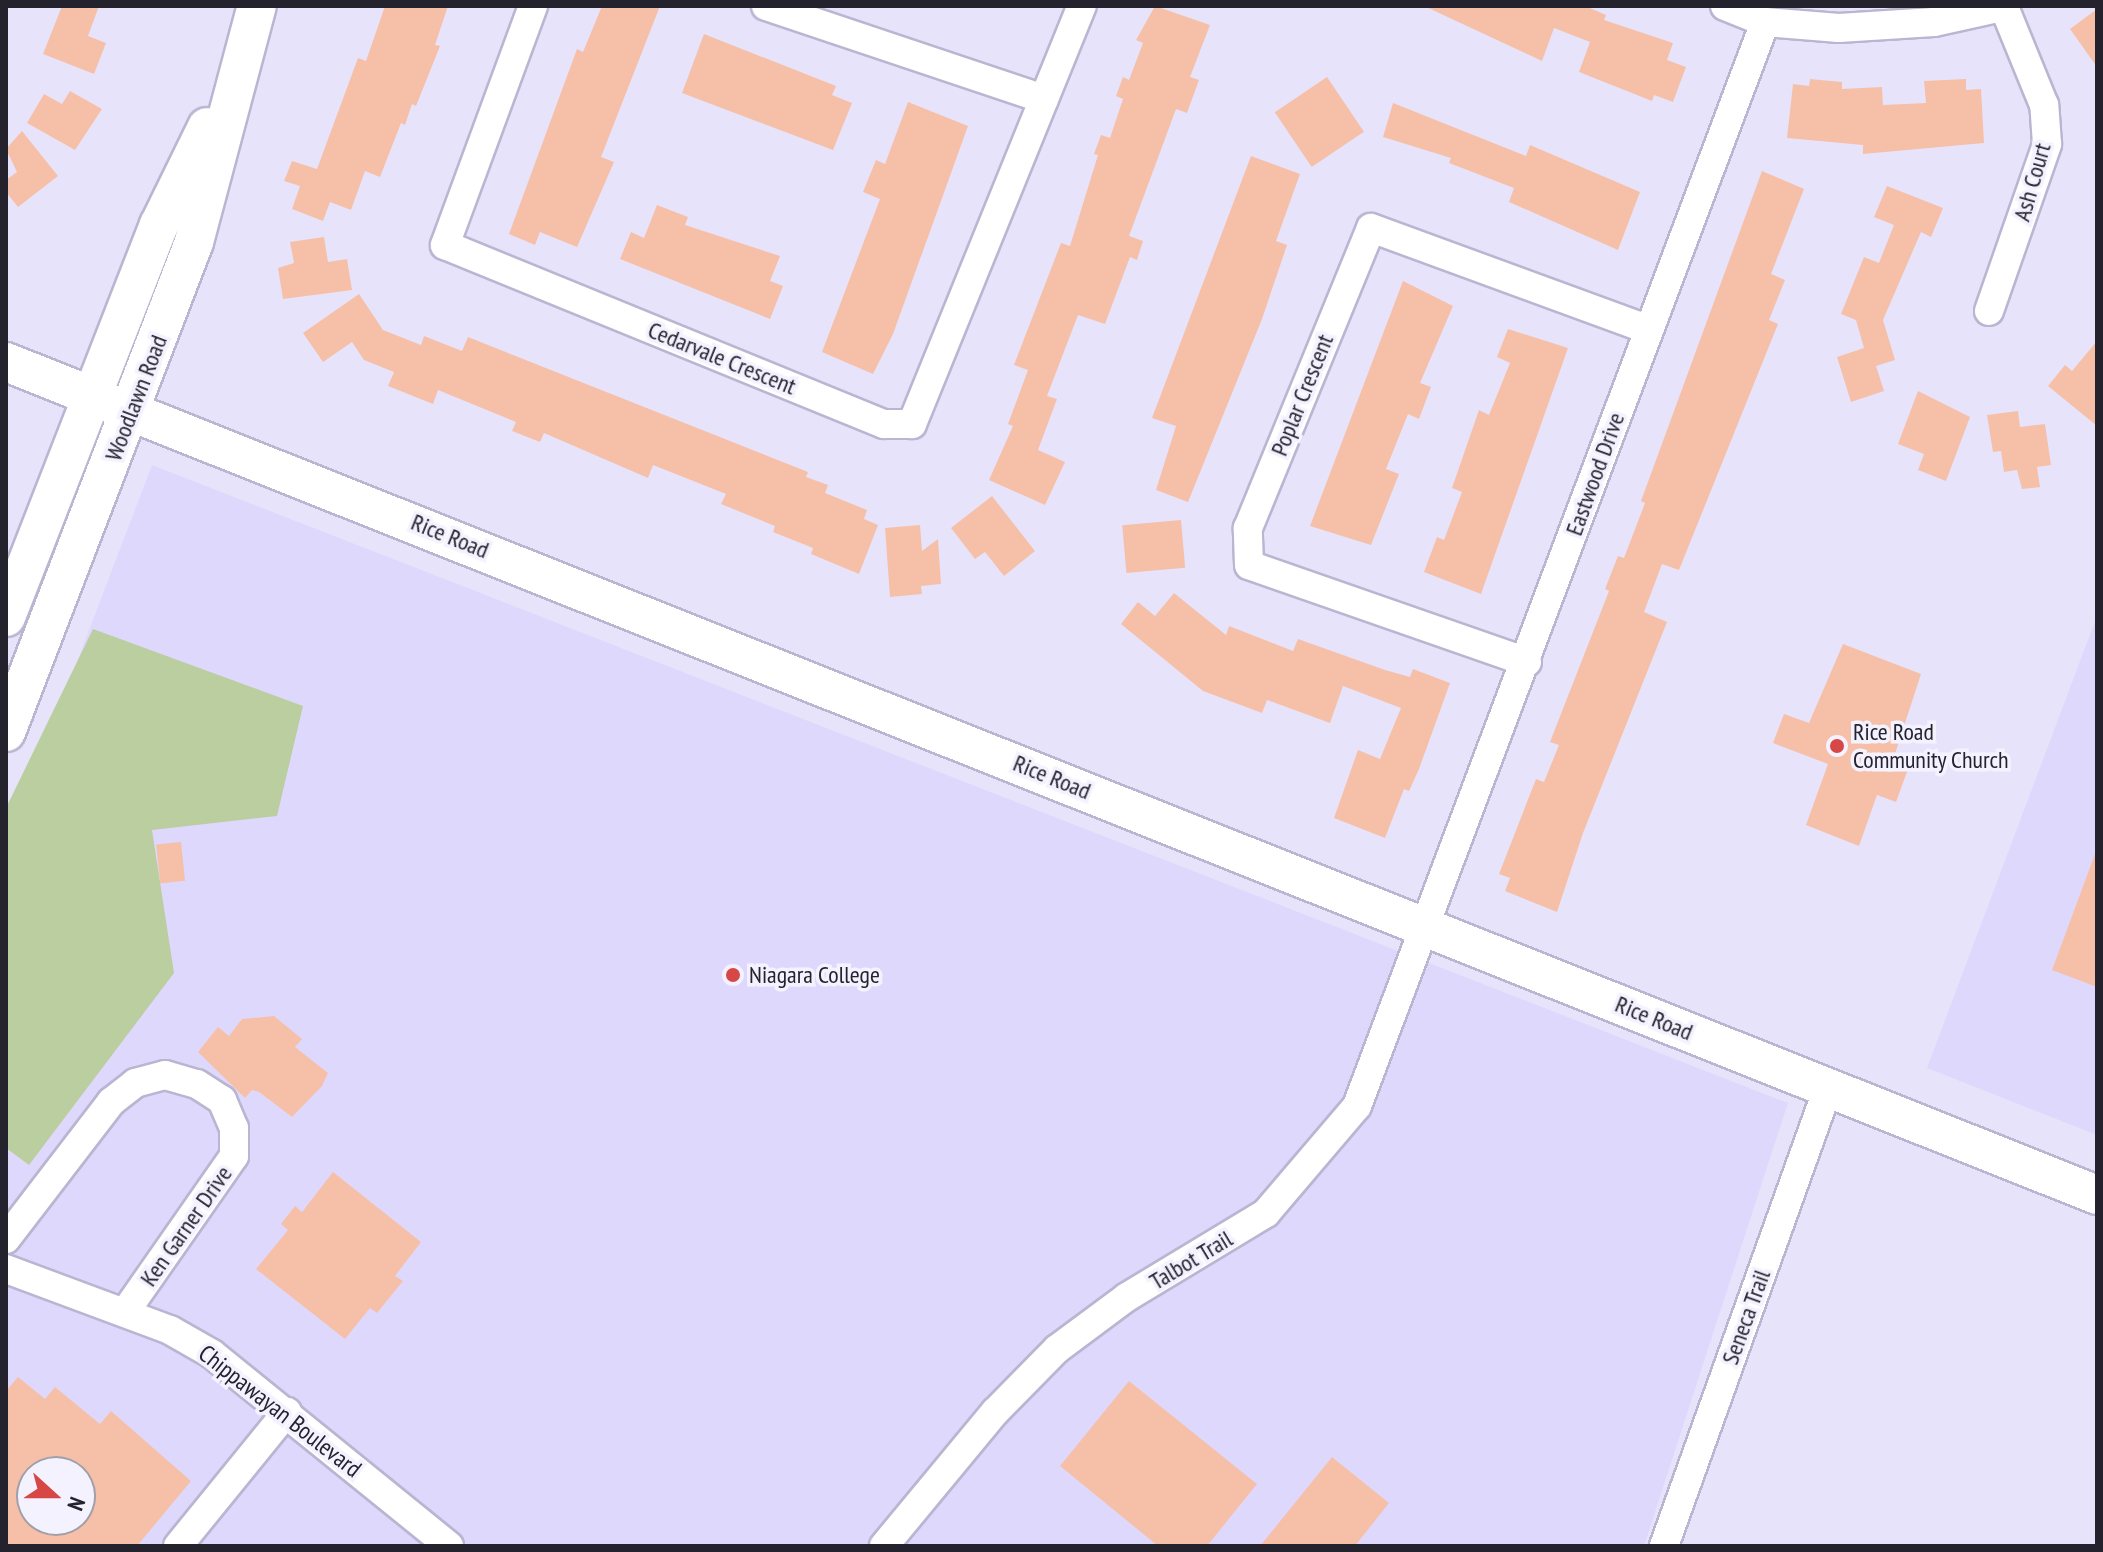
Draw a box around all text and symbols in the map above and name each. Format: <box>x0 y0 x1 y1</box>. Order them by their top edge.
street label: Ash Court <box>2007 140 2057 224</box>
street label: Cedarvale Crescent <box>644 315 800 401</box>
street label: Poplar Crescent <box>1265 330 1339 460</box>
street label: Woodlawn Road <box>99 331 173 465</box>
street label: Eastwood Drive <box>1560 409 1630 539</box>
street label: Rice Road <box>407 508 493 564</box>
place label: Rice Road Community Church <box>1853 718 2009 774</box>
marker: Rice Road Community Church <box>1828 737 1846 755</box>
street label: Rice Road <box>1009 749 1095 805</box>
place label: Niagara College <box>749 961 880 989</box>
marker: Niagara College <box>724 966 742 984</box>
street label: Rice Road <box>1611 990 1697 1046</box>
street label: Ken Garner Drive <box>134 1160 238 1292</box>
street label: Talbot Trail <box>1144 1224 1238 1296</box>
street label: Seneca Trail <box>1715 1265 1777 1369</box>
street label: Chippawayan Boulevard <box>193 1339 367 1483</box>
north arrow <box>16 1456 96 1536</box>
text: N <box>61 1493 92 1514</box>

